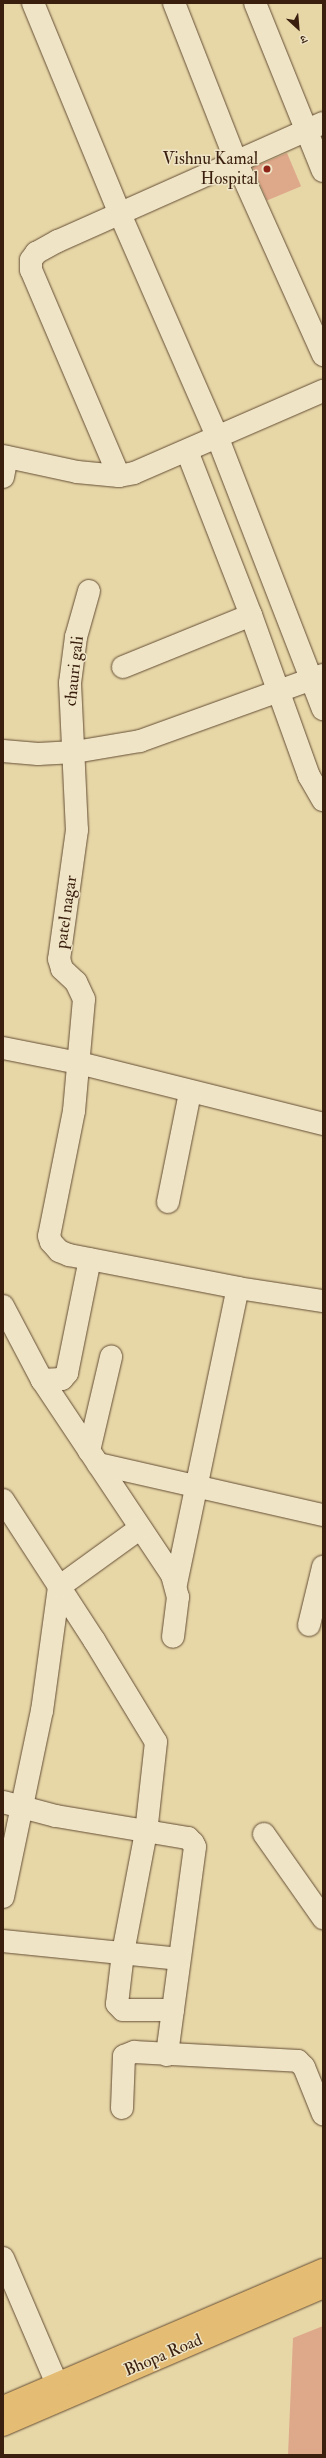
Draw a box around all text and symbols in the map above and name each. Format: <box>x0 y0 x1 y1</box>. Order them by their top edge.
north arrow <box>278 8 318 48</box>
text: उ <box>298 32 309 46</box>
place label: Vishnu Kamal Hospital <box>162 149 258 189</box>
marker: Vishnu Kamal Hospital <box>261 163 273 175</box>
street label: chauri gali <box>60 635 88 707</box>
street label: patel nagar <box>51 874 81 950</box>
street label: Bhopa Road <box>121 2329 205 2381</box>

